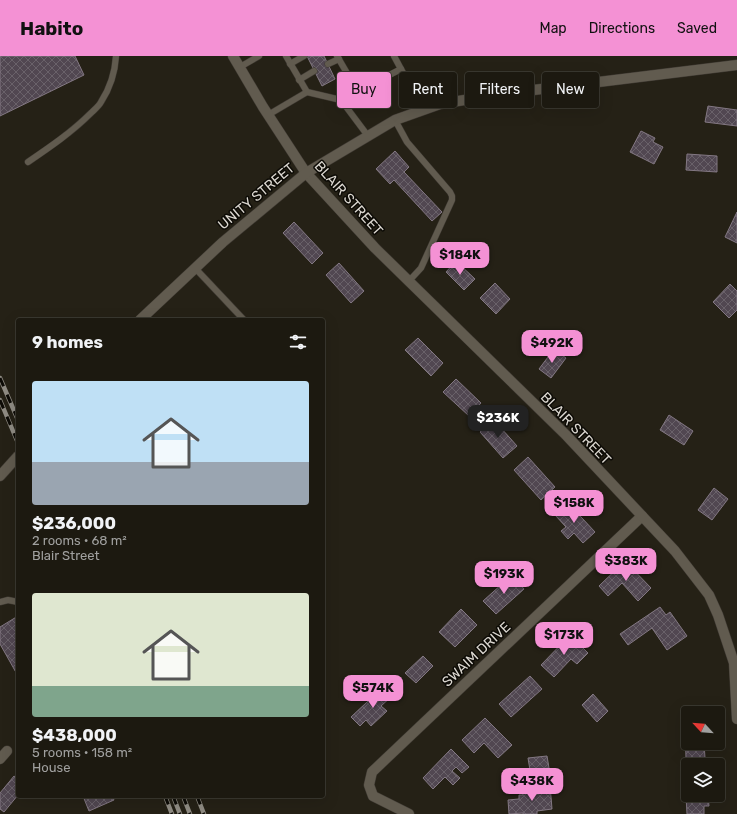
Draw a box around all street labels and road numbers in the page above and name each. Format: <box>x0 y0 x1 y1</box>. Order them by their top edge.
street label: BLAIR STREET <box>311 158 386 239</box>
street label: UNITY STREET <box>215 159 298 233</box>
street label: BLAIR STREET <box>537 389 614 468</box>
street label: SWAIM DRIVE <box>439 618 514 690</box>

